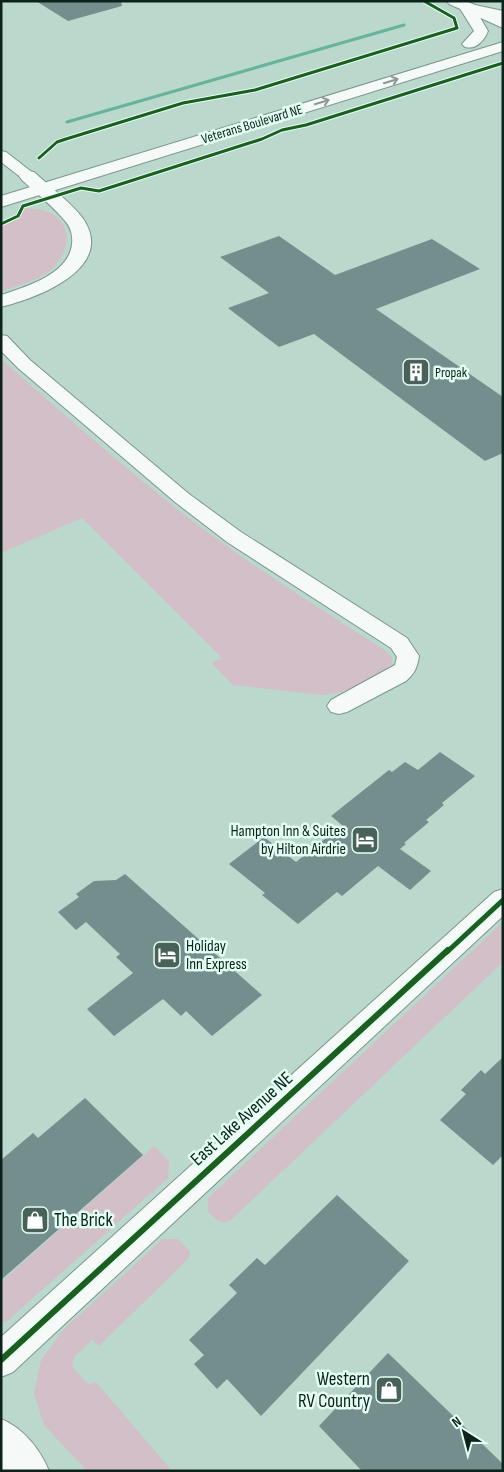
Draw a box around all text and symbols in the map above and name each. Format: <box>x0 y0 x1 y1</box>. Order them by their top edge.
one-way arrow <box>382 75 398 85</box>
one-way arrow <box>313 97 329 107</box>
street label: Veterans Boulevard NE <box>199 100 305 147</box>
building icon: Propak <box>401 357 431 387</box>
place label: Propak <box>435 364 468 381</box>
place label: Hampton Inn & Suites by Hilton Airdrie <box>230 822 346 859</box>
hotel icon: Hampton Inn & Suites by Hilton Airdrie <box>350 825 380 855</box>
place label: Holiday Inn Express <box>186 937 247 974</box>
hotel icon: Holiday Inn Express <box>152 940 182 970</box>
street label: East Lake Avenue NE <box>186 1067 298 1171</box>
shop icon: The Brick <box>20 1205 50 1235</box>
place label: The Brick <box>54 1209 113 1232</box>
place label: Western RV Country <box>298 1368 371 1413</box>
shop icon: Western RV Country <box>374 1375 404 1405</box>
north arrow <box>439 1407 489 1457</box>
text: N <box>449 1413 465 1431</box>

